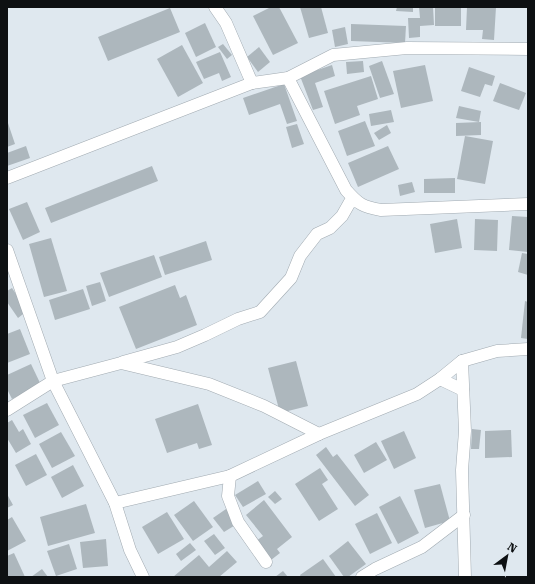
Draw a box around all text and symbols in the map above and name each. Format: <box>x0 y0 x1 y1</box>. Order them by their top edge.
north arrow <box>487 536 527 576</box>
text: N <box>505 540 520 556</box>

